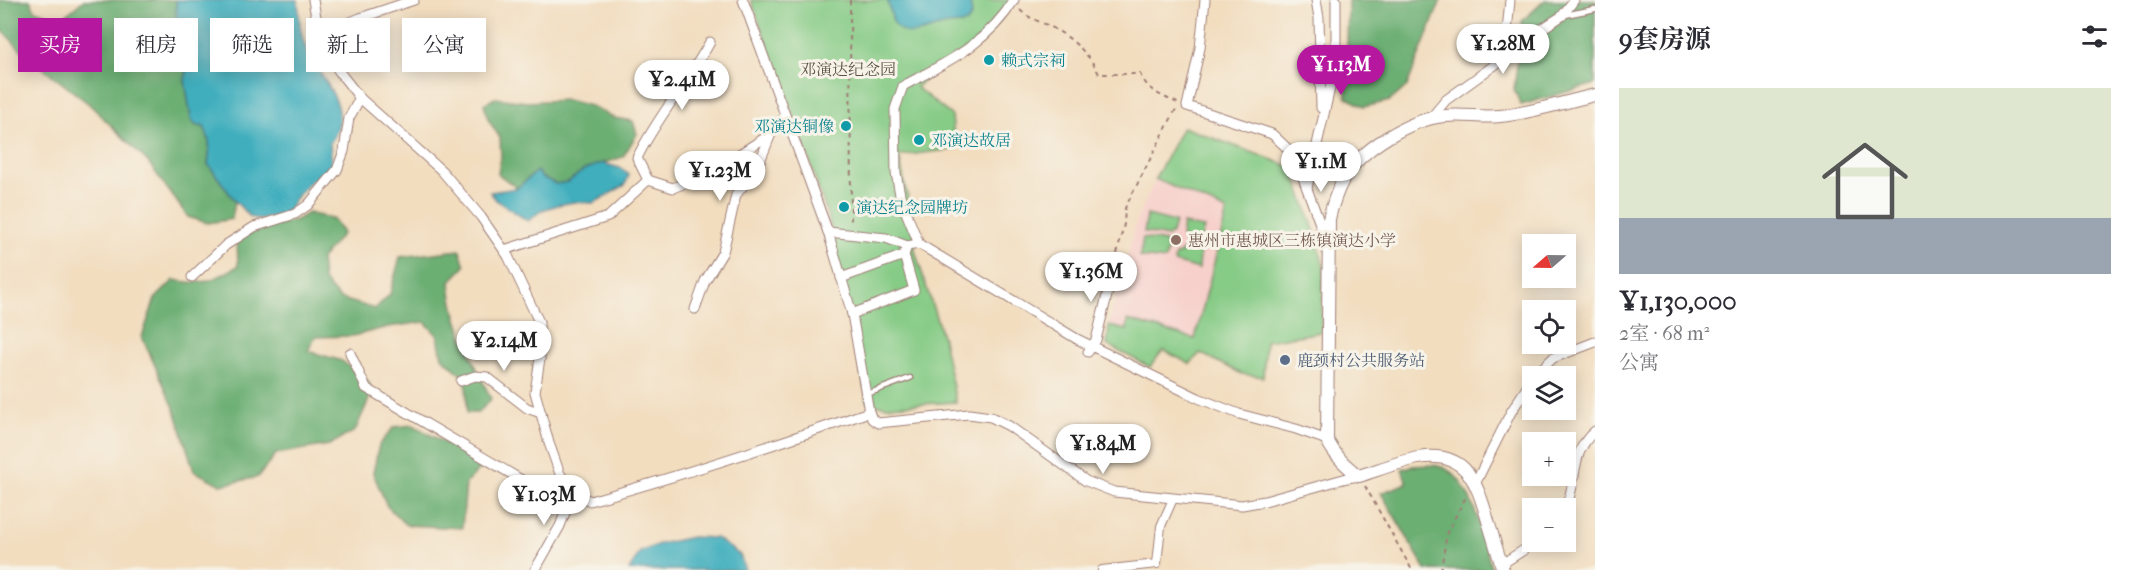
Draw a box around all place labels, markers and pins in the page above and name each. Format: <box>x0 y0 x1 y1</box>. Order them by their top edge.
pin: ¥1.28M <box>1454 24 1552 75</box>
pin: ¥1.13M <box>1292 45 1390 96</box>
place label: 赖式宗祠 <box>1001 51 1065 70</box>
marker: 赖式宗祠 <box>982 53 996 67</box>
pin: ¥2.41M <box>633 60 731 111</box>
place label: 邓演达铜像 <box>754 117 834 136</box>
marker: 邓演达铜像 <box>839 119 853 133</box>
place label: 邓演达故居 <box>931 131 1011 150</box>
marker: 邓演达故居 <box>912 133 926 147</box>
pin: ¥1.1M <box>1279 142 1363 193</box>
pin: ¥1.23M <box>671 151 769 202</box>
place label: 演达纪念园牌坊 <box>856 198 968 217</box>
marker: 演达纪念园牌坊 <box>837 200 851 214</box>
place label: 惠州市惠城区三栋镇演达小学 <box>1188 231 1396 250</box>
marker: 惠州市惠城区三栋镇演达小学 <box>1169 233 1183 247</box>
pin: ¥1.36M <box>1042 252 1140 303</box>
pin: ¥2.14M <box>455 321 553 372</box>
place label: 鹿颈村公共服务站 <box>1297 351 1425 370</box>
marker: 鹿颈村公共服务站 <box>1278 353 1292 367</box>
pin: ¥1.84M <box>1054 424 1152 475</box>
pin: ¥1.03M <box>495 475 593 526</box>

